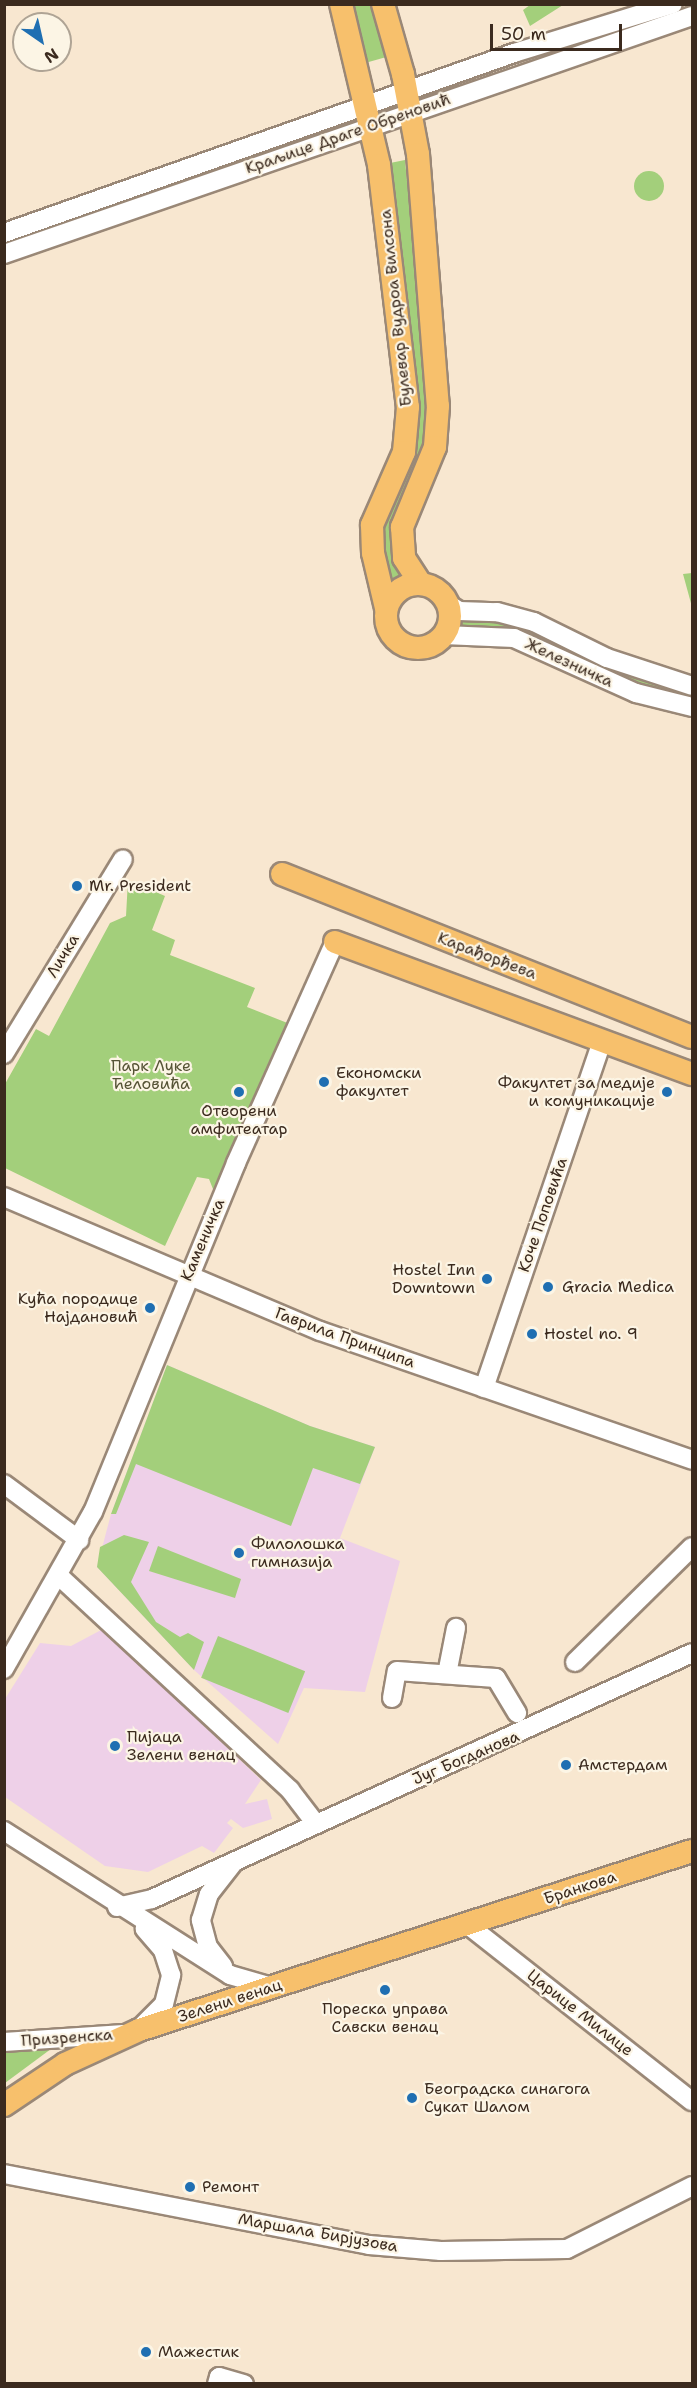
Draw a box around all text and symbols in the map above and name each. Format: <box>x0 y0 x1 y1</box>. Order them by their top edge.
north arrow <box>12 12 72 72</box>
scale bar <box>493 12 625 50</box>
text: 50 m <box>501 22 546 46</box>
text: N <box>40 43 62 68</box>
street label: Краљице Драге Обреновић <box>243 90 453 178</box>
street label: Булевар Вудроа Вилсона <box>376 208 416 408</box>
street label: Железничка <box>522 634 616 692</box>
place label: Mr. President <box>89 876 191 896</box>
marker: Mr. President <box>70 879 84 893</box>
street label: Карађорђева <box>435 928 539 984</box>
street label: Личка <box>43 931 83 981</box>
park label: Парк Луке Ћеловића <box>111 1056 191 1094</box>
place label: Економски факултет <box>336 1063 421 1101</box>
place label: Факултет за медије и комуникације <box>498 1073 655 1111</box>
marker: Економски факултет <box>317 1075 331 1089</box>
marker: Отворени амфитеатар <box>232 1085 246 1099</box>
marker: Факултет за медије и комуникације <box>660 1085 674 1099</box>
place label: Отворени амфитеатар <box>191 1101 287 1139</box>
street label: Коче Поповића <box>514 1155 572 1275</box>
street label: Каменичка <box>177 1196 229 1284</box>
place label: Hostel Inn Downtown <box>392 1260 475 1298</box>
marker: Hostel Inn Downtown <box>480 1272 494 1286</box>
place label: Gracia Medica <box>562 1277 674 1297</box>
marker: Gracia Medica <box>539 1278 557 1296</box>
place label: Кућа породице Најдановић <box>18 1289 138 1327</box>
marker: Кућа породице Најдановић <box>143 1301 157 1315</box>
street label: Гаврила Принципа <box>272 1304 418 1372</box>
place label: Hostel no. 9 <box>544 1324 638 1344</box>
marker: Hostel no. 9 <box>525 1327 539 1341</box>
place label: Филолошка гимназија <box>251 1534 345 1572</box>
marker: Филолошка гимназија <box>232 1546 246 1560</box>
place label: Пијаца Зелени венац <box>127 1727 235 1765</box>
street label: Југ Богданова <box>410 1727 522 1789</box>
marker: Пијаца Зелени венац <box>108 1739 122 1753</box>
place label: Амстердам <box>578 1755 667 1775</box>
marker: Амстердам <box>559 1758 573 1772</box>
street label: Бранкова <box>541 1867 619 1909</box>
street label: Царице Милице <box>523 1966 637 2060</box>
street label: Зелени венац <box>176 1975 284 2027</box>
marker: Пореска управа Савски венац <box>378 1983 392 1997</box>
place label: Пореска управа Савски венац <box>322 1999 448 2037</box>
street label: Призренска <box>21 2025 113 2051</box>
place label: Београдска синагога Сукат Шалом <box>424 2079 590 2117</box>
marker: Београдска синагога Сукат Шалом <box>405 2091 419 2105</box>
place label: Ремонт <box>202 2177 259 2197</box>
marker: Ремонт <box>183 2180 197 2194</box>
street label: Маршала Бирјузова <box>237 2209 399 2257</box>
place label: Мажестик <box>158 2342 239 2362</box>
marker: Мажестик <box>139 2345 153 2359</box>

